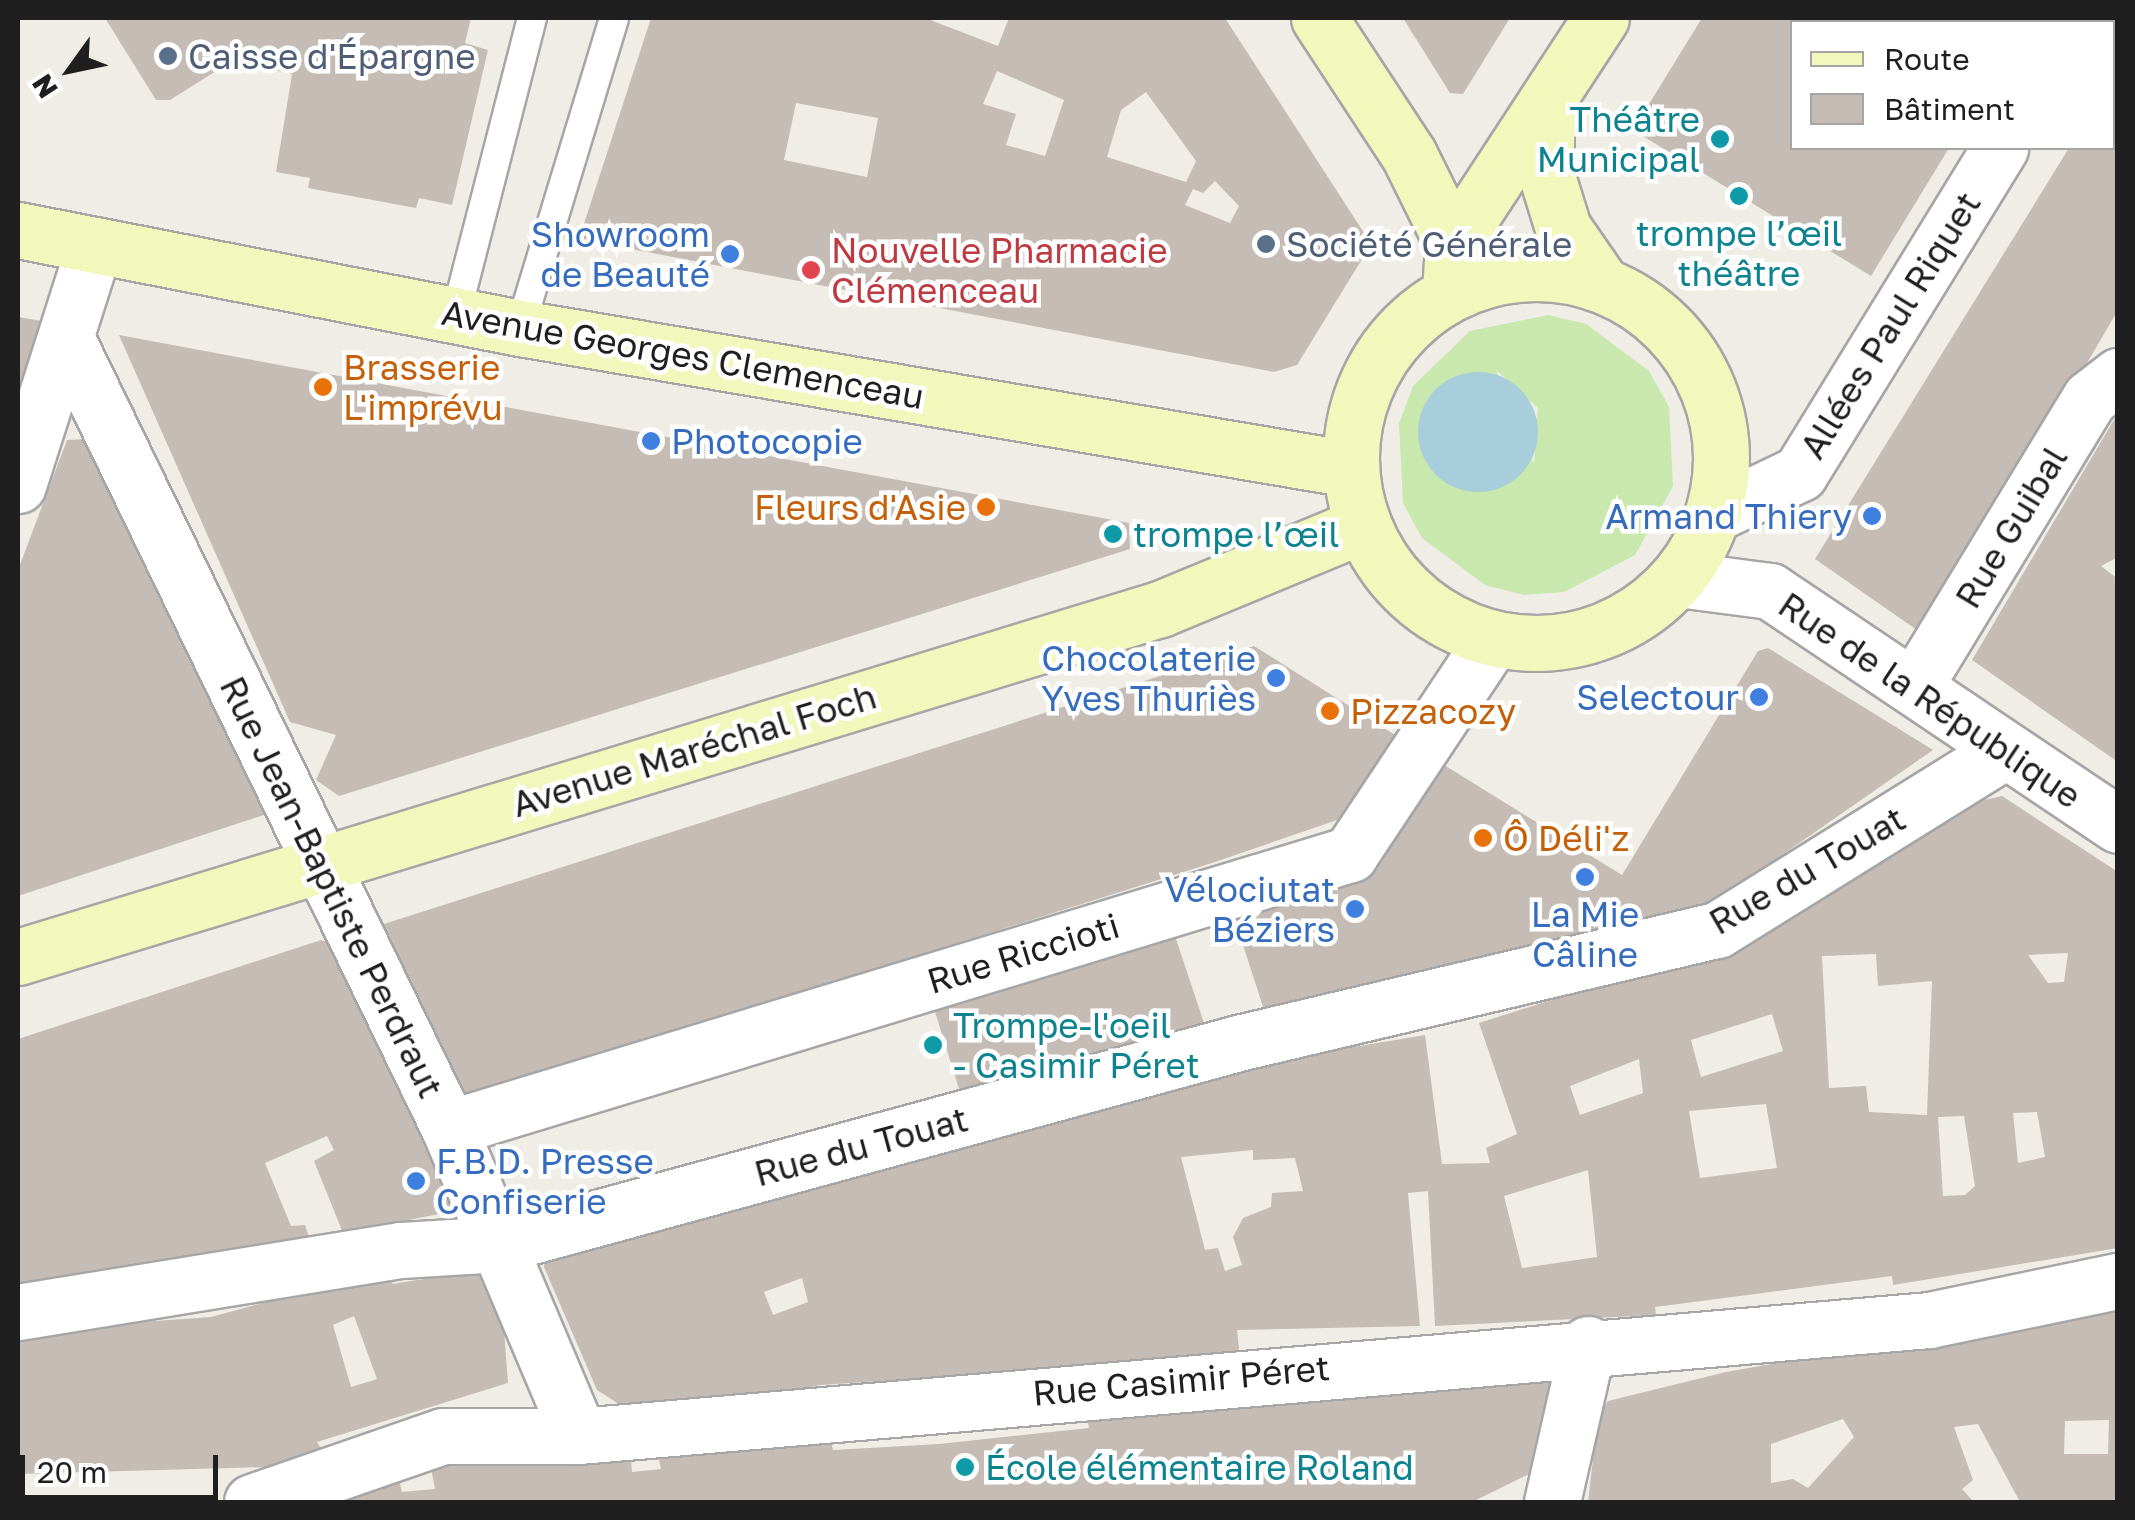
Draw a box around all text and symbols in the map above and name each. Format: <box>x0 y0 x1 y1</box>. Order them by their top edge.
north arrow <box>20 20 120 120</box>
legend <box>1790 20 2115 150</box>
place label: Caisse d'Épargne <box>188 35 476 77</box>
text: Route <box>1884 41 1970 77</box>
marker: Caisse d'Épargne <box>157 45 179 67</box>
text: N <box>25 69 64 105</box>
text: Bâtiment <box>1884 91 2015 127</box>
place label: Théâtre Municipal <box>1537 98 1700 180</box>
marker: Théâtre Municipal <box>1709 128 1731 150</box>
street label: Allées Paul Riquet <box>1791 184 1989 466</box>
marker: trompe l’œil théâtre <box>1728 185 1750 207</box>
place label: trompe l’œil théâtre <box>1636 212 1842 294</box>
place label: Showroom de Beauté <box>531 213 710 295</box>
place label: Société Générale <box>1286 223 1572 265</box>
place label: Nouvelle Pharmacie Clémenceau <box>831 229 1167 311</box>
marker: Société Générale <box>1255 233 1277 255</box>
marker: Showroom de Beauté <box>719 243 741 265</box>
marker: Nouvelle Pharmacie Clémenceau <box>800 259 822 281</box>
street label: Avenue Georges Clemenceau <box>439 291 927 417</box>
place label: Brasserie L'imprévu <box>343 346 503 428</box>
marker: Brasserie L'imprévu <box>312 376 334 398</box>
place label: Photocopie <box>671 420 863 462</box>
marker: Photocopie <box>640 430 662 452</box>
street label: Rue Guibal <box>1946 439 2076 615</box>
place label: Fleurs d'Asie <box>754 486 966 528</box>
place label: Armand Thiery <box>1605 495 1852 537</box>
marker: Fleurs d'Asie <box>975 496 997 518</box>
marker: Armand Thiery <box>1861 505 1883 527</box>
place label: trompe l’œil <box>1133 513 1339 555</box>
marker: trompe l’œil <box>1102 523 1124 545</box>
street label: Rue de la République <box>1771 583 2089 817</box>
place label: Chocolaterie Yves Thuriès <box>1041 637 1256 719</box>
marker: Chocolaterie Yves Thuriès <box>1265 667 1287 689</box>
street label: Rue Jean-Baptiste Perdraut <box>212 670 452 1104</box>
street label: Avenue Maréchal Foch <box>507 675 881 825</box>
place label: Selectour <box>1576 676 1739 718</box>
marker: Selectour <box>1748 686 1770 708</box>
place label: Pizzacozy <box>1350 690 1516 732</box>
marker: Pizzacozy <box>1319 700 1341 722</box>
street label: Rue du Touat <box>1702 797 1912 943</box>
place label: Ô Déli'z <box>1503 817 1629 859</box>
marker: Ô Déli'z <box>1472 827 1494 849</box>
marker: La Mie Câline <box>1574 866 1596 888</box>
place label: Vélociutat Béziers <box>1164 868 1335 950</box>
place label: La Mie Câline <box>1531 893 1639 975</box>
marker: Vélociutat Béziers <box>1344 898 1366 920</box>
street label: Rue Riccioti <box>922 904 1124 1002</box>
place label: Trompe-l'oeil - Casimir Péret <box>953 1004 1200 1086</box>
marker: Trompe-l'oeil - Casimir Péret <box>922 1034 944 1056</box>
street label: Rue du Touat <box>750 1097 972 1195</box>
place label: F.B.D. Presse Confiserie <box>436 1140 654 1222</box>
marker: F.B.D. Presse Confiserie <box>405 1170 427 1192</box>
street label: Rue Casimir Péret <box>1031 1346 1331 1414</box>
scale bar <box>25 1435 222 1497</box>
place label: École élémentaire Roland <box>985 1446 1414 1488</box>
text: 20 m <box>37 1454 107 1490</box>
marker: École élémentaire Roland <box>954 1456 976 1478</box>

